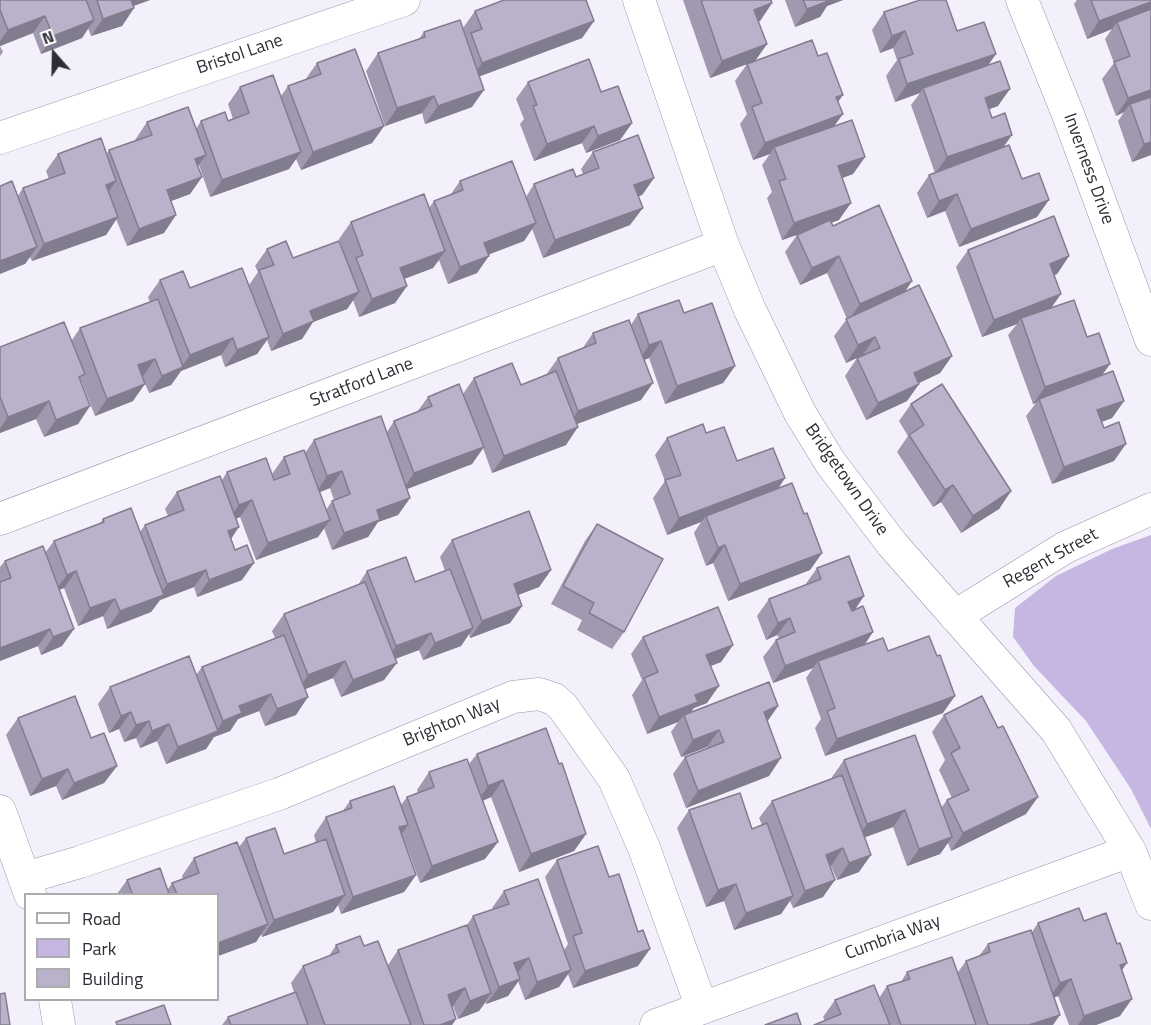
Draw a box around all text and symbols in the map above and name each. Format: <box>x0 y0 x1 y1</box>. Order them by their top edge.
north arrow <box>24 24 84 84</box>
text: N <box>39 24 57 50</box>
street label: Bristol Lane <box>194 30 286 80</box>
street label: Inverness Drive <box>1058 111 1118 227</box>
street label: Stratford Lane <box>307 353 417 413</box>
street label: Bridgetown Drive <box>799 420 893 540</box>
street label: Regent Street <box>1000 524 1102 594</box>
street label: Brighton Way <box>400 694 504 752</box>
legend <box>24 893 219 1001</box>
text: Road <box>82 905 121 932</box>
street label: Cumbria Way <box>842 911 944 965</box>
text: Park <box>82 935 116 962</box>
text: Building <box>82 965 143 992</box>

